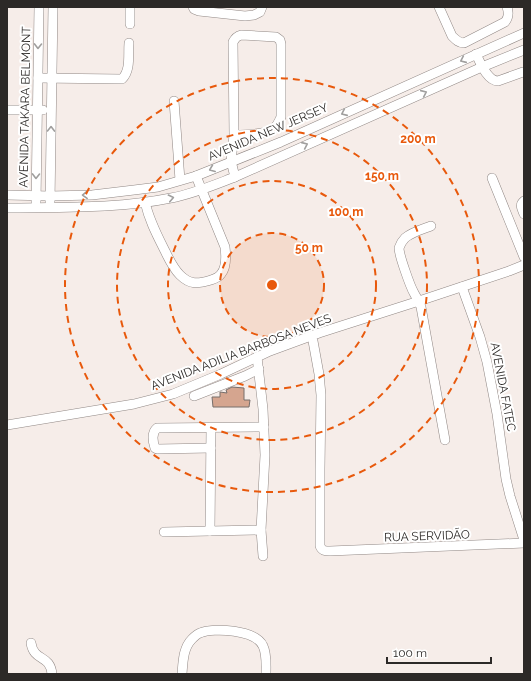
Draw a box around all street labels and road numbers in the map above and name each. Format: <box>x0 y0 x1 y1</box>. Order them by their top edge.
street label: AVENIDA TAKARA BELMONT <box>17 26 33 188</box>
street label: AVENIDA NEW JERSEY <box>206 100 330 164</box>
street label: AVENIDA ADILIA BARBOSA NEVES <box>149 311 333 393</box>
street label: AVENIDA FATEC <box>487 341 519 433</box>
street label: RUA SERVIDÃO <box>384 528 470 544</box>

